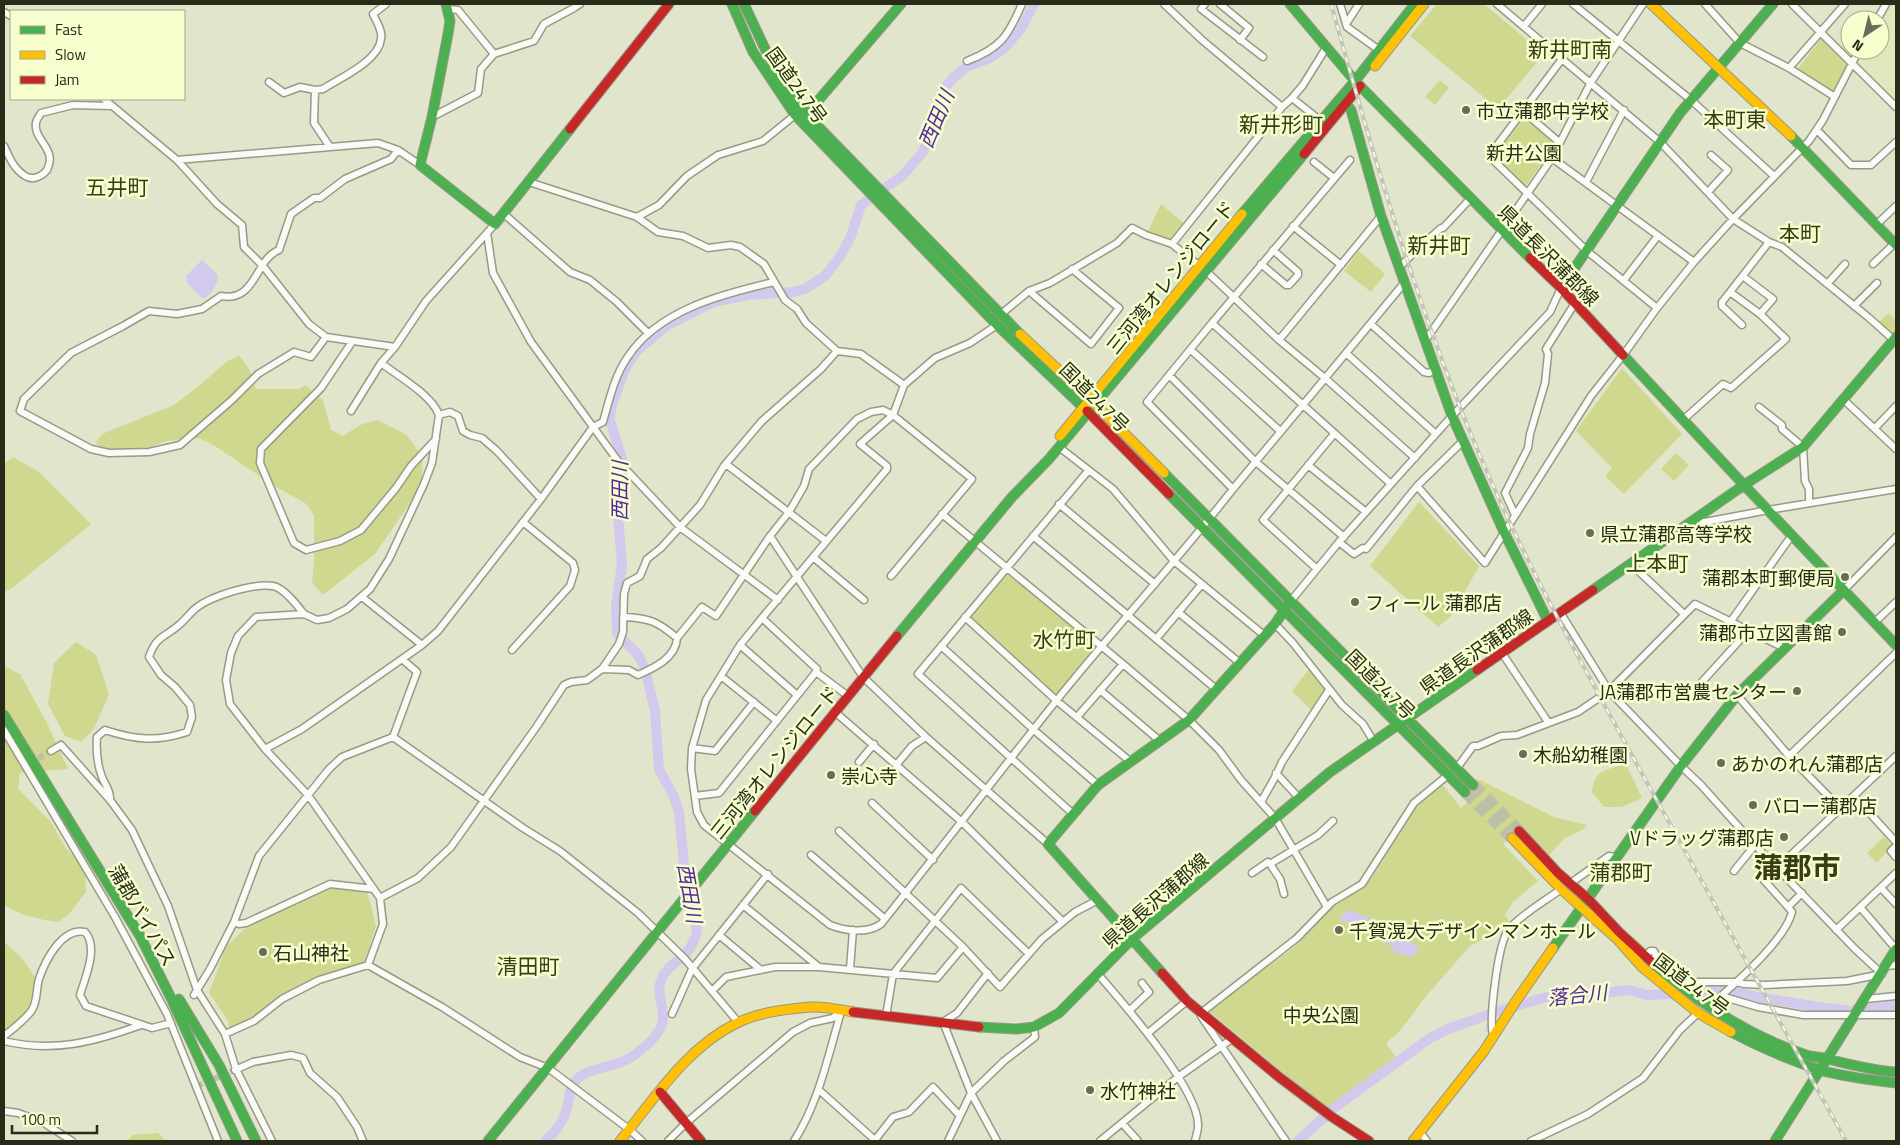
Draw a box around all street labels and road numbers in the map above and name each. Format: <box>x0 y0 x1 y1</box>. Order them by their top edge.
street label: 国道247号 <box>759 41 835 129</box>
street label: 三河湾オレンジロード <box>1099 194 1241 360</box>
street label: 県道長沢蒲郡線 <box>1492 198 1606 312</box>
street label: 国道247号 <box>1053 355 1137 439</box>
street label: 県道長沢蒲郡線 <box>1413 601 1539 701</box>
street label: 国道247号 <box>1339 642 1423 726</box>
street label: 三河湾オレンジロード <box>703 679 845 845</box>
street label: 県道長沢蒲郡線 <box>1095 845 1215 955</box>
street label: 蒲郡バイパス <box>102 859 184 971</box>
street label: 国道247号 <box>1648 946 1736 1022</box>

